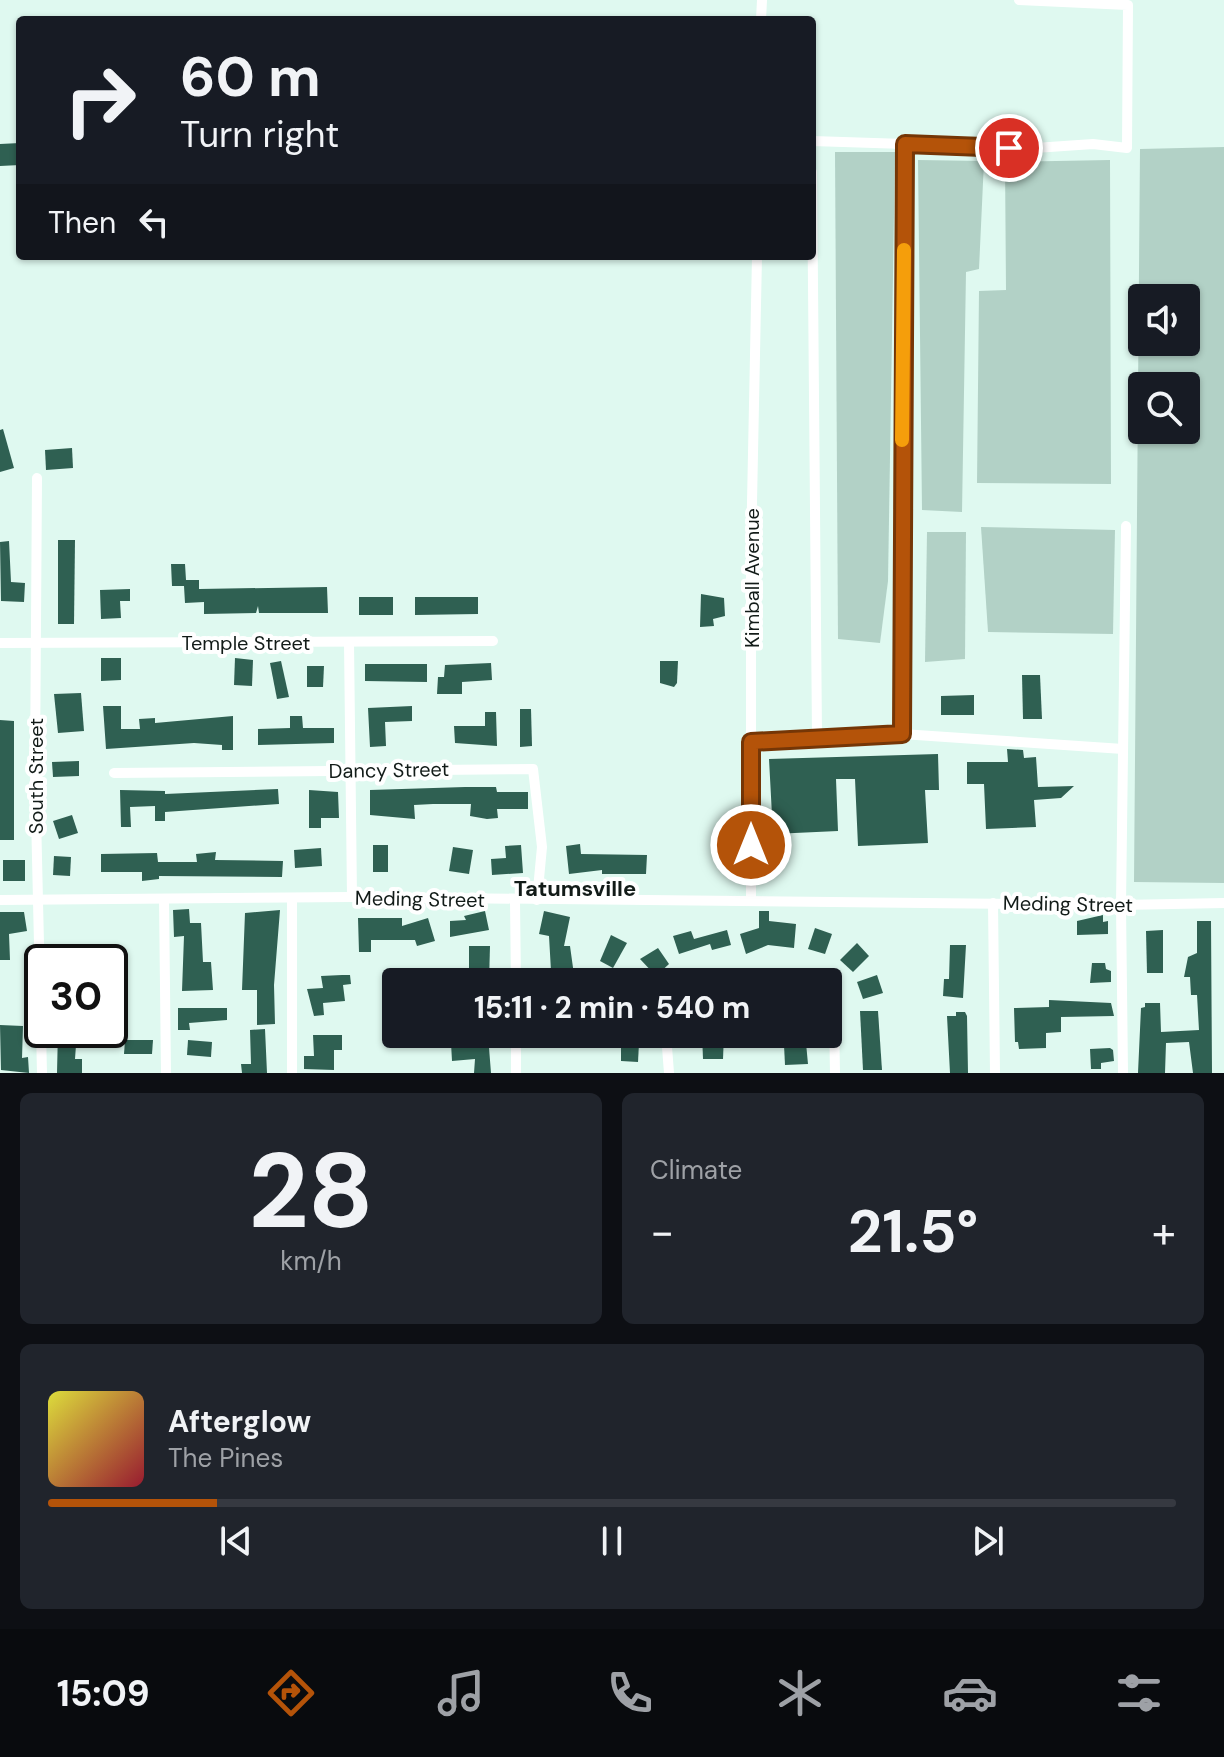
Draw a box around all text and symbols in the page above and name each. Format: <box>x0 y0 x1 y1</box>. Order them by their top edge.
text: 60 m <box>180 40 321 113</box>
icon: right <box>48 48 152 152</box>
text: Turn right <box>180 111 339 158</box>
pin <box>975 114 1043 182</box>
icon: arrive <box>987 126 1031 170</box>
icon: left <box>132 200 176 244</box>
text: Then <box>48 203 116 242</box>
map controls <box>1128 284 1200 444</box>
button: sound <box>1128 284 1200 356</box>
button: search <box>1128 372 1200 444</box>
street label: Kimball Avenue <box>739 508 765 648</box>
street label: Temple Street <box>182 630 311 656</box>
street label: South Street <box>23 718 49 834</box>
street label: Dancy Street <box>328 756 450 784</box>
position arrow <box>709 803 793 887</box>
district label: Tatumsville <box>514 874 636 903</box>
street label: Meding Street <box>355 885 485 913</box>
street label: Meding Street <box>1003 890 1133 918</box>
speed limit sign: 30 <box>24 944 128 1048</box>
text: 15:11 · 2 min · 540 m <box>474 988 750 1027</box>
text: 28 <box>248 1124 374 1259</box>
text: Climate <box>650 1153 742 1187</box>
text: 21.5° <box>848 1192 978 1271</box>
text: − <box>650 1203 674 1261</box>
text: + <box>1152 1203 1176 1261</box>
text: km/h <box>280 1244 342 1278</box>
text: Afterglow <box>168 1402 311 1441</box>
text: The Pines <box>168 1441 283 1475</box>
icon: previous <box>214 1519 258 1563</box>
icon: pause <box>590 1519 634 1563</box>
icon: next <box>966 1519 1010 1563</box>
icon: directions <box>263 1665 319 1721</box>
icon: music <box>433 1665 489 1721</box>
icon: phone <box>602 1665 658 1721</box>
icon: climate <box>772 1665 828 1721</box>
icon: car <box>942 1665 998 1721</box>
icon: filters <box>1111 1665 1167 1721</box>
text: 15:09 <box>57 1670 150 1717</box>

